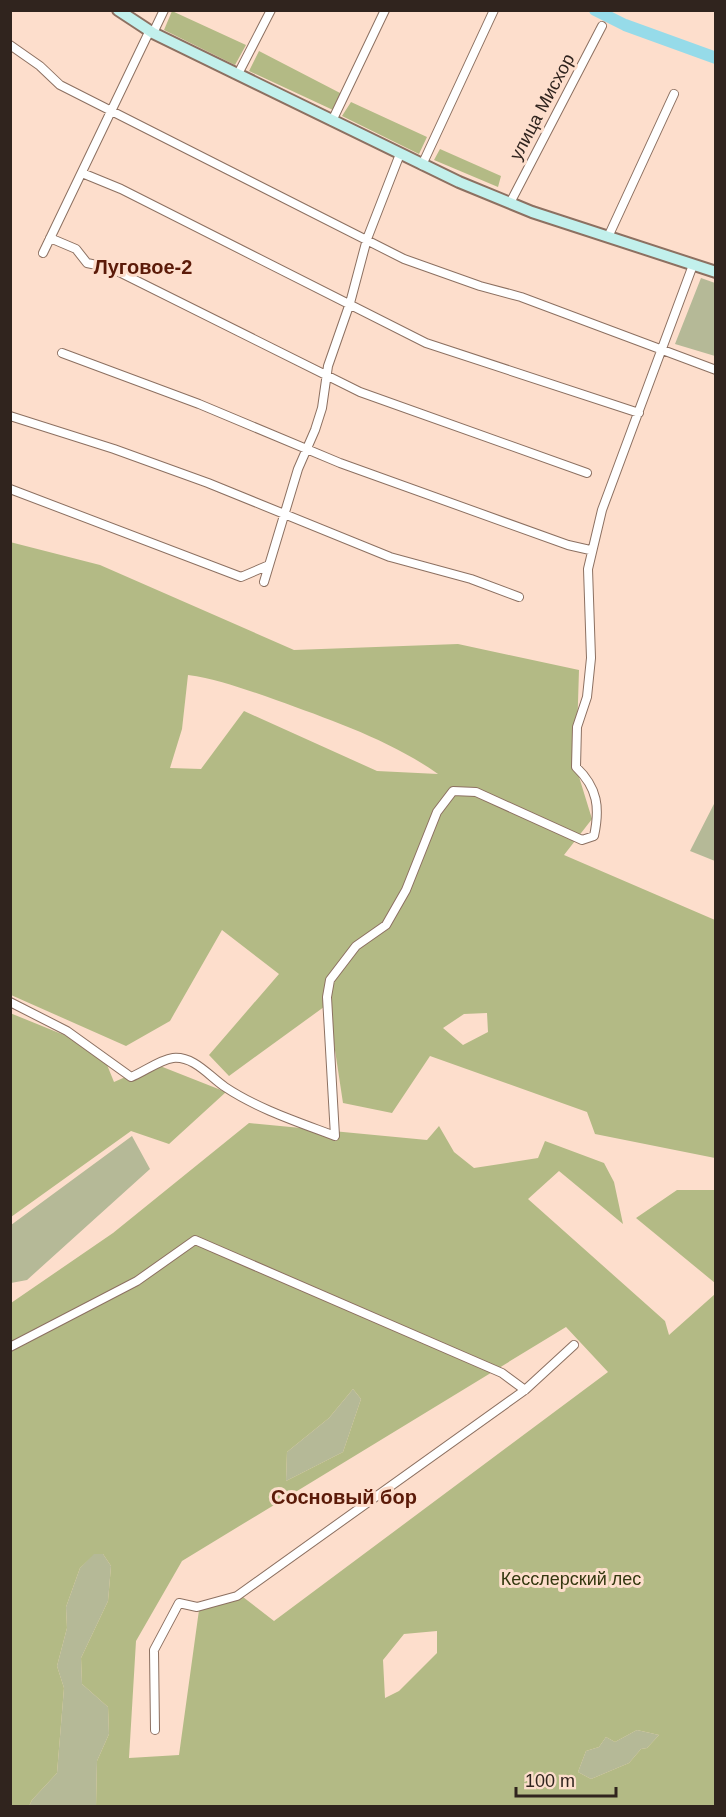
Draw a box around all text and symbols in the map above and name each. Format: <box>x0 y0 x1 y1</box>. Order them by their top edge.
street label: улица Мисхор <box>506 50 578 164</box>
district label: Луговое-2 <box>94 256 192 278</box>
district label: Сосновый бор <box>271 1486 417 1508</box>
park label: Кесслерский лес <box>501 1569 641 1589</box>
scale bar <box>516 1760 616 1798</box>
text: 100 m <box>525 1771 575 1791</box>

